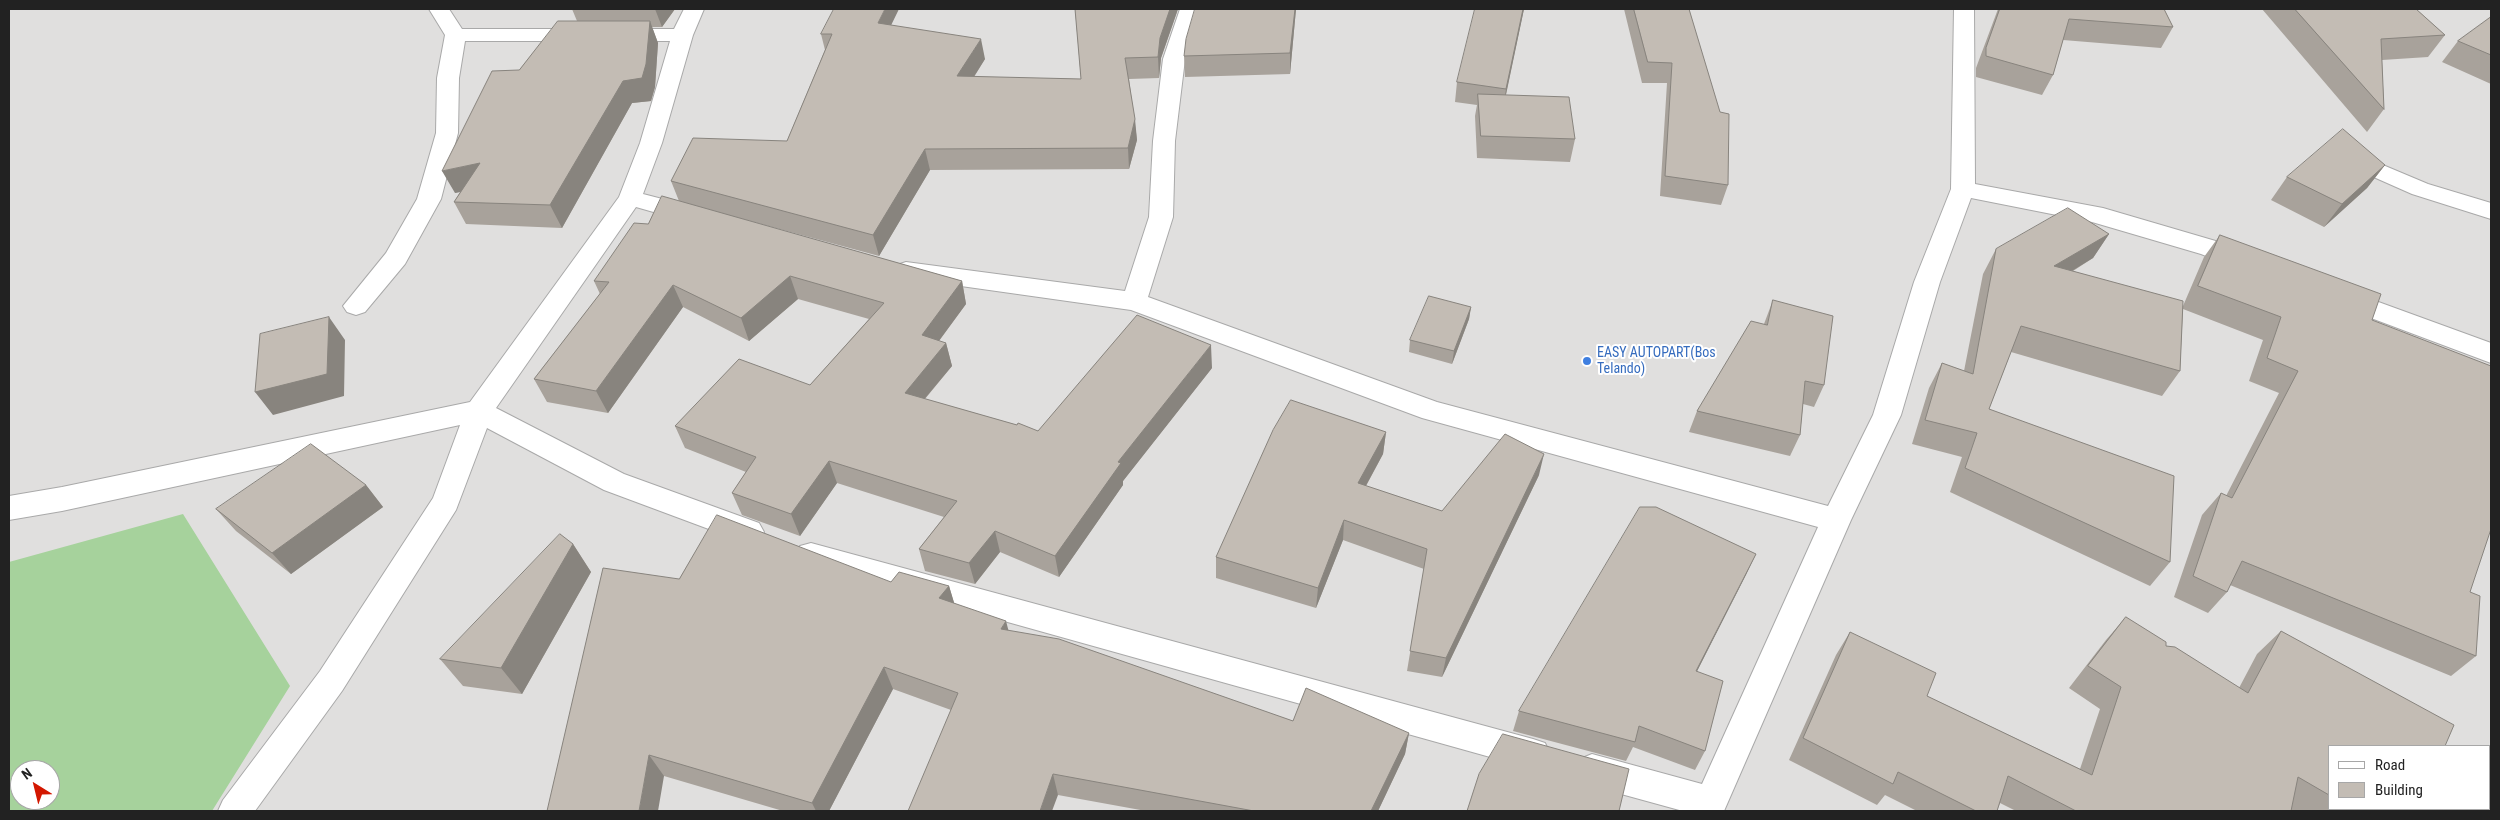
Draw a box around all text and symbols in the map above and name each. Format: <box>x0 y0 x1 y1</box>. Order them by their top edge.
place label: EASY AUTOPART(Bos Telando) <box>1597 345 1716 378</box>
marker: EASY AUTOPART(Bos Telando) <box>1581 355 1593 367</box>
legend <box>2328 745 2490 810</box>
text: Road <box>2375 756 2405 774</box>
north arrow <box>10 760 60 810</box>
text: N <box>19 765 35 783</box>
text: Building <box>2375 781 2423 799</box>

